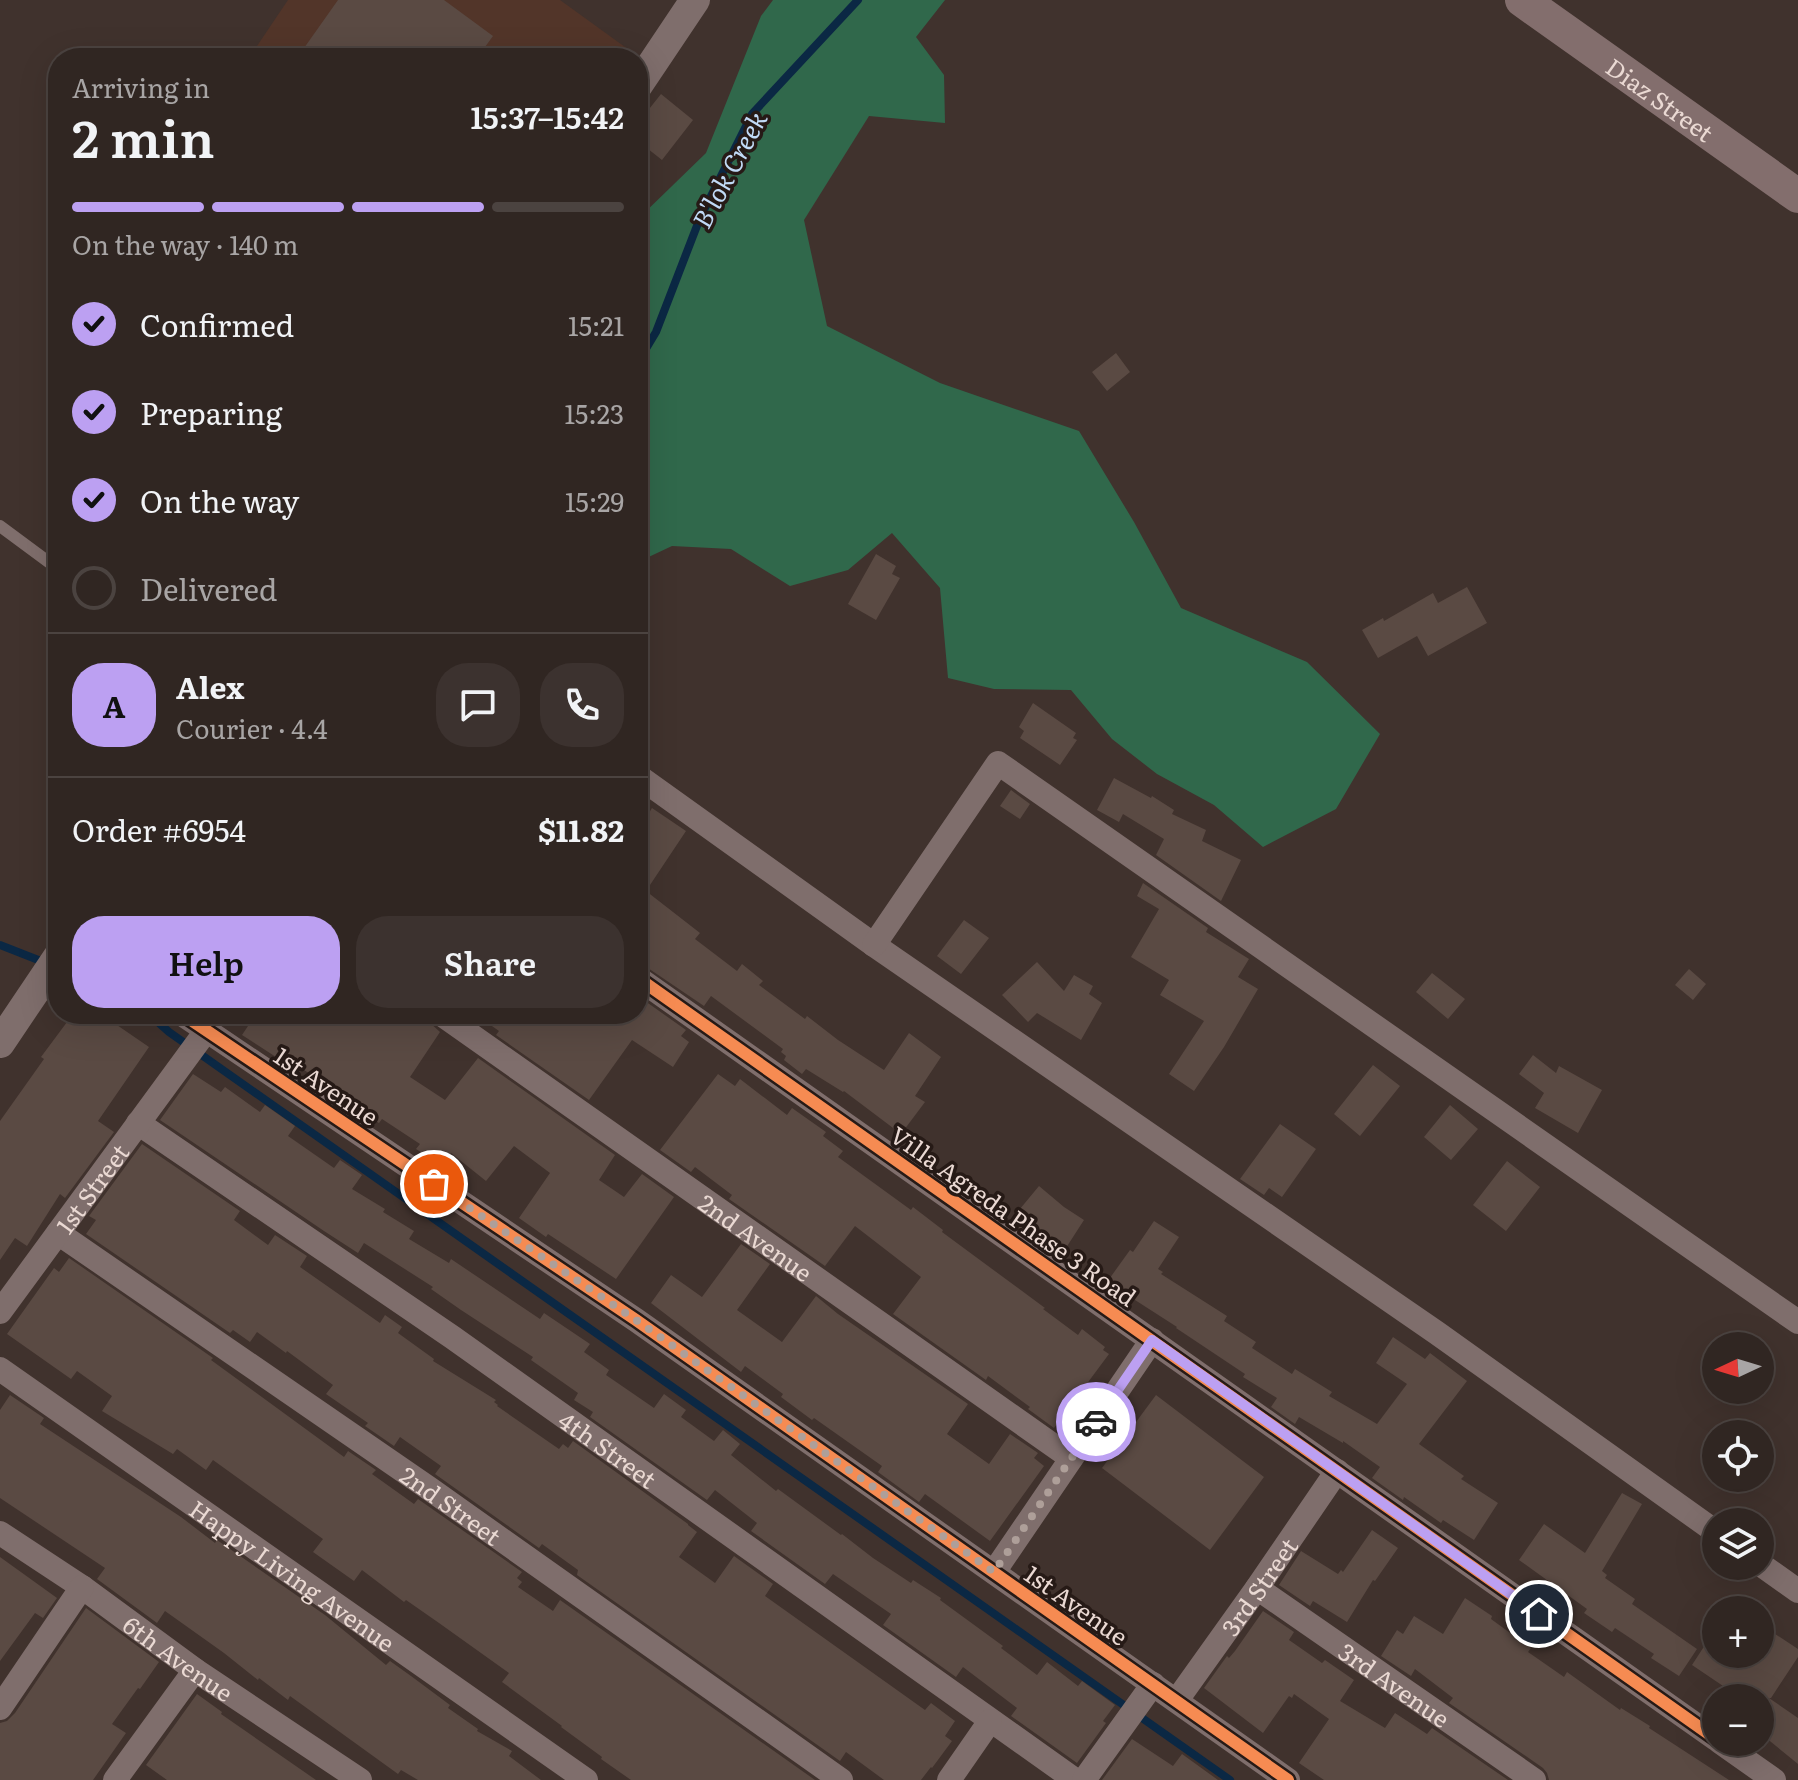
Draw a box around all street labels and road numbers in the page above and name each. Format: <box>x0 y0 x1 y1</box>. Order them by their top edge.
street label: Diaz Street <box>1600 48 1722 149</box>
street label: 1st Avenue <box>268 1037 386 1133</box>
street label: Villa Agreda Phase 3 Road <box>884 1117 1144 1314</box>
street label: 1st Street <box>46 1135 136 1240</box>
street label: 2nd Avenue <box>693 1184 820 1289</box>
street label: 4th Street <box>553 1401 665 1495</box>
street label: 2nd Street <box>394 1457 509 1552</box>
street label: Happy Living Avenue <box>183 1490 403 1659</box>
street label: 3rd Street <box>1211 1530 1305 1642</box>
street label: 1st Avenue <box>1018 1555 1136 1653</box>
street label: 6th Avenue <box>117 1606 241 1709</box>
street label: 3rd Avenue <box>1333 1633 1458 1735</box>

